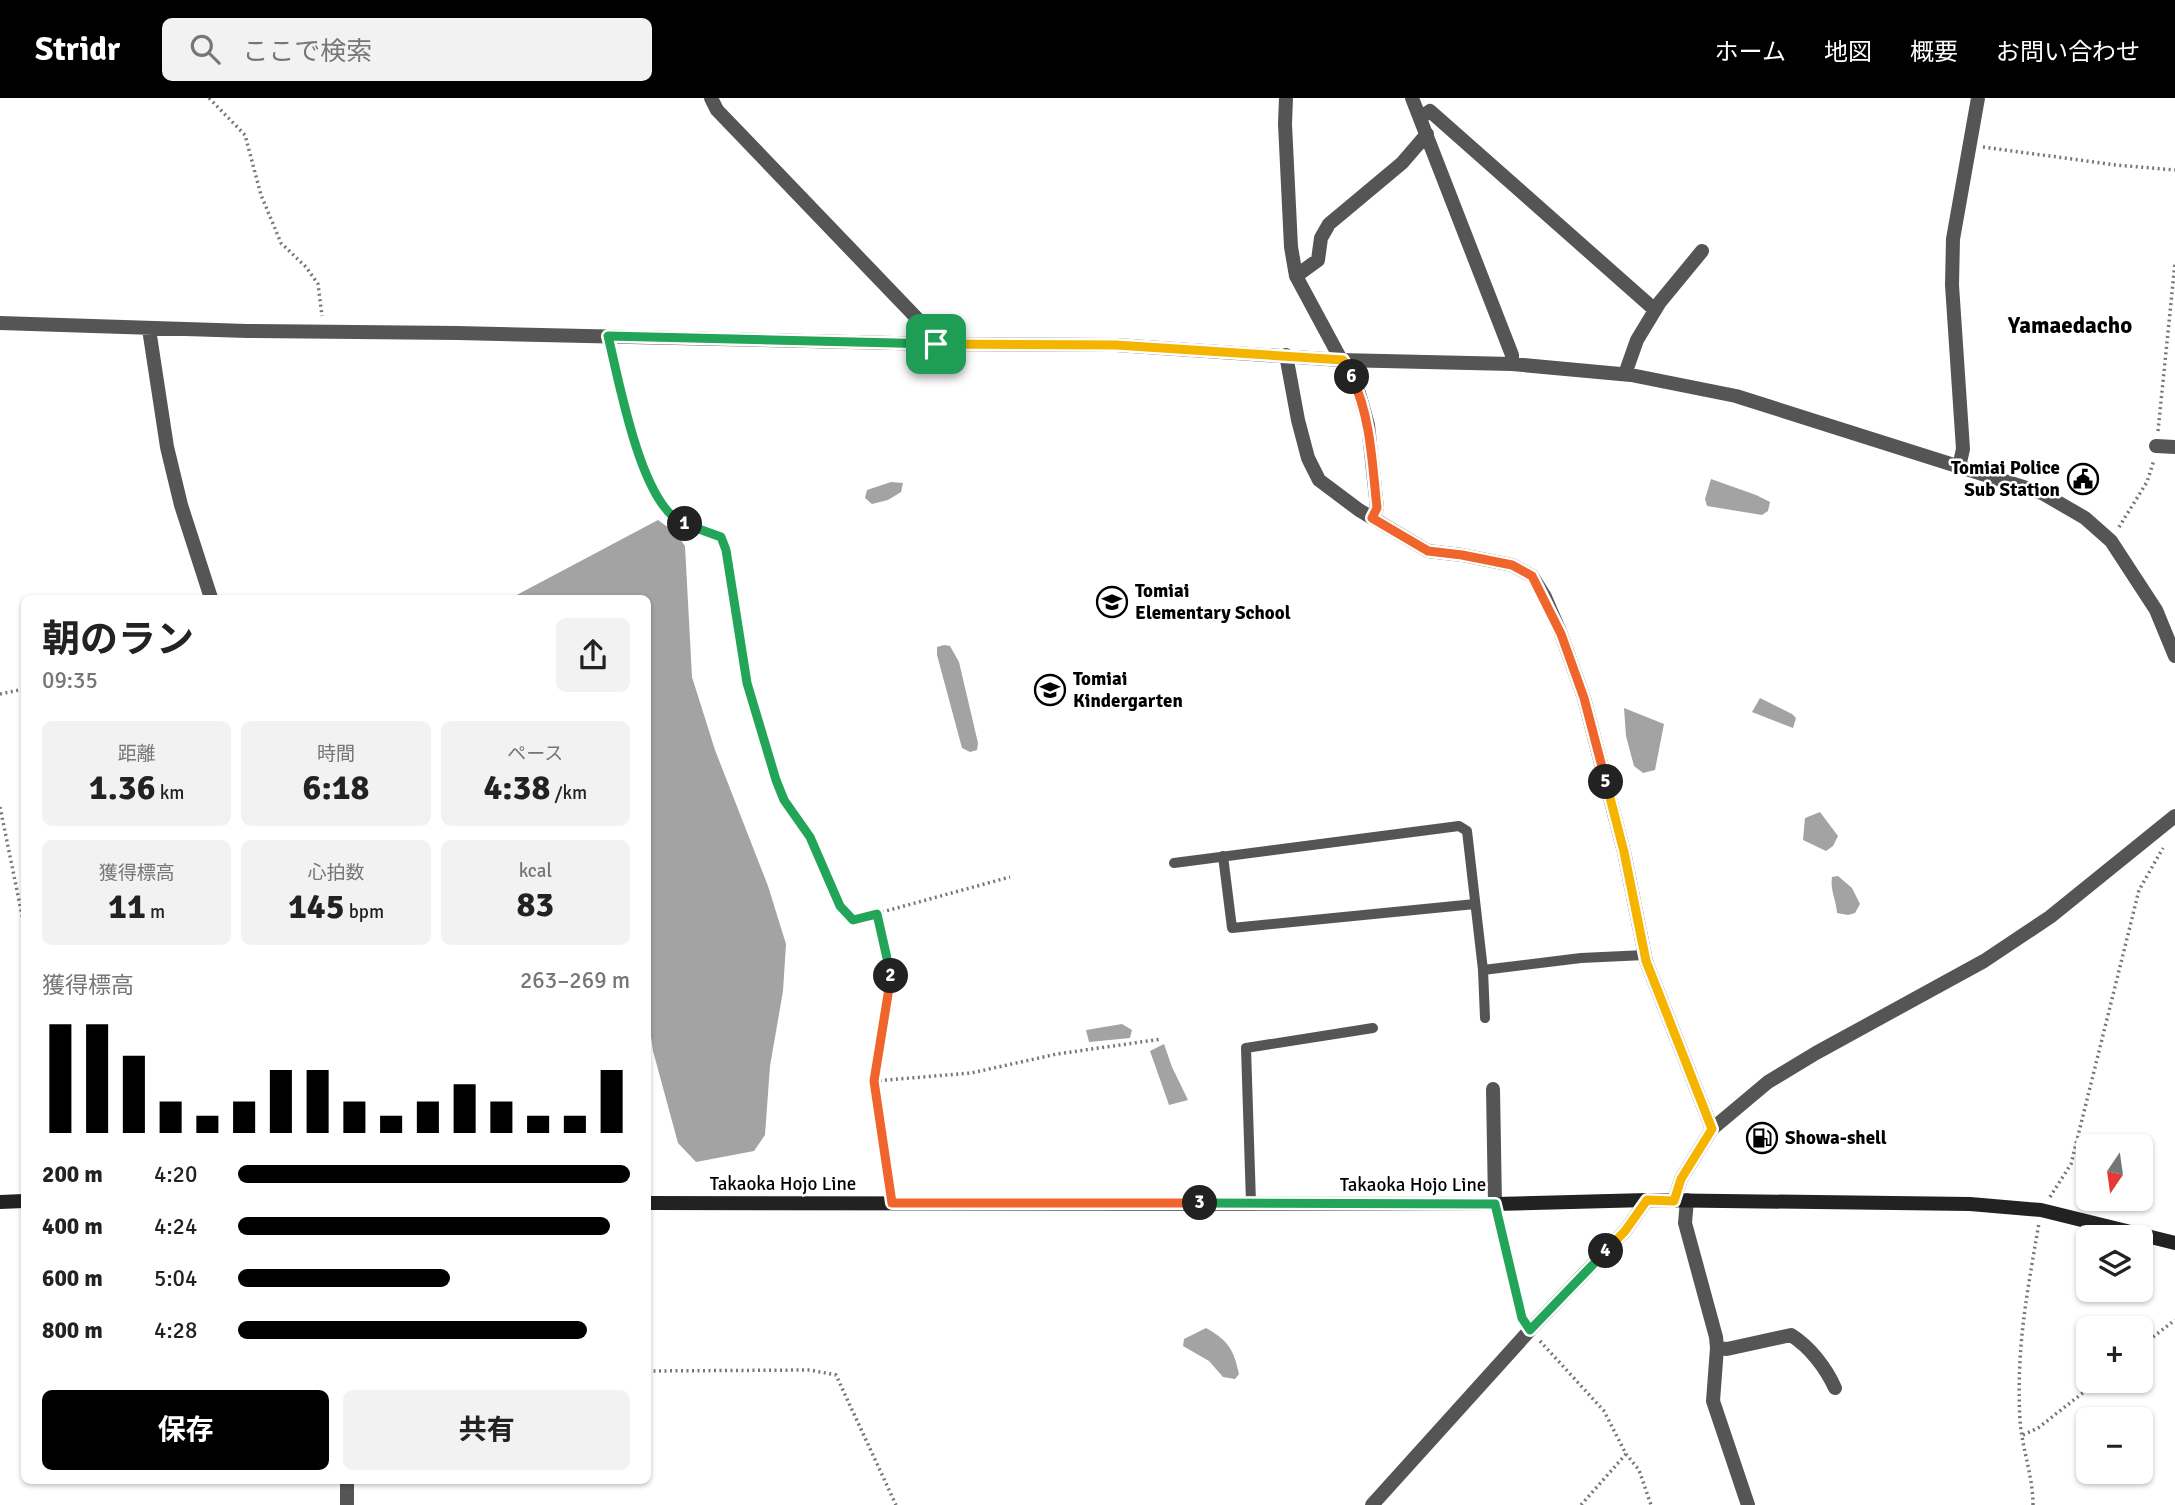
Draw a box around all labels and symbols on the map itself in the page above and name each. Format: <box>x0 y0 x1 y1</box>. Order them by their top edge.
district label: Yamaedacho <box>2007 311 2132 340</box>
pin <box>906 314 966 374</box>
pin: 6 <box>1334 360 1370 394</box>
place label: Tomiai Police Sub Station <box>1951 456 2060 502</box>
public building icon: Tomiai Police Sub Station <box>2066 462 2100 496</box>
pin: 1 <box>668 506 702 542</box>
place label: Tomiai Elementary School <box>1135 579 1291 625</box>
school or university icon: Tomiai Elementary School <box>1095 585 1129 619</box>
place label: Tomiai Kindergarten <box>1073 667 1183 713</box>
school or university icon: Tomiai Kindergarten <box>1033 673 1067 707</box>
pin: 5 <box>1588 764 1624 800</box>
pin: 2 <box>874 958 908 994</box>
fuel station icon: Showa-shell <box>1745 1121 1779 1155</box>
place label: Showa-shell <box>1785 1126 1887 1150</box>
north arrow <box>2076 1134 2152 1211</box>
street label: Takaoka Hojo Line <box>710 1172 856 1196</box>
street label: Takaoka Hojo Line <box>1340 1173 1486 1197</box>
pin: 3 <box>1182 1186 1218 1220</box>
pin: 4 <box>1588 1234 1624 1268</box>

